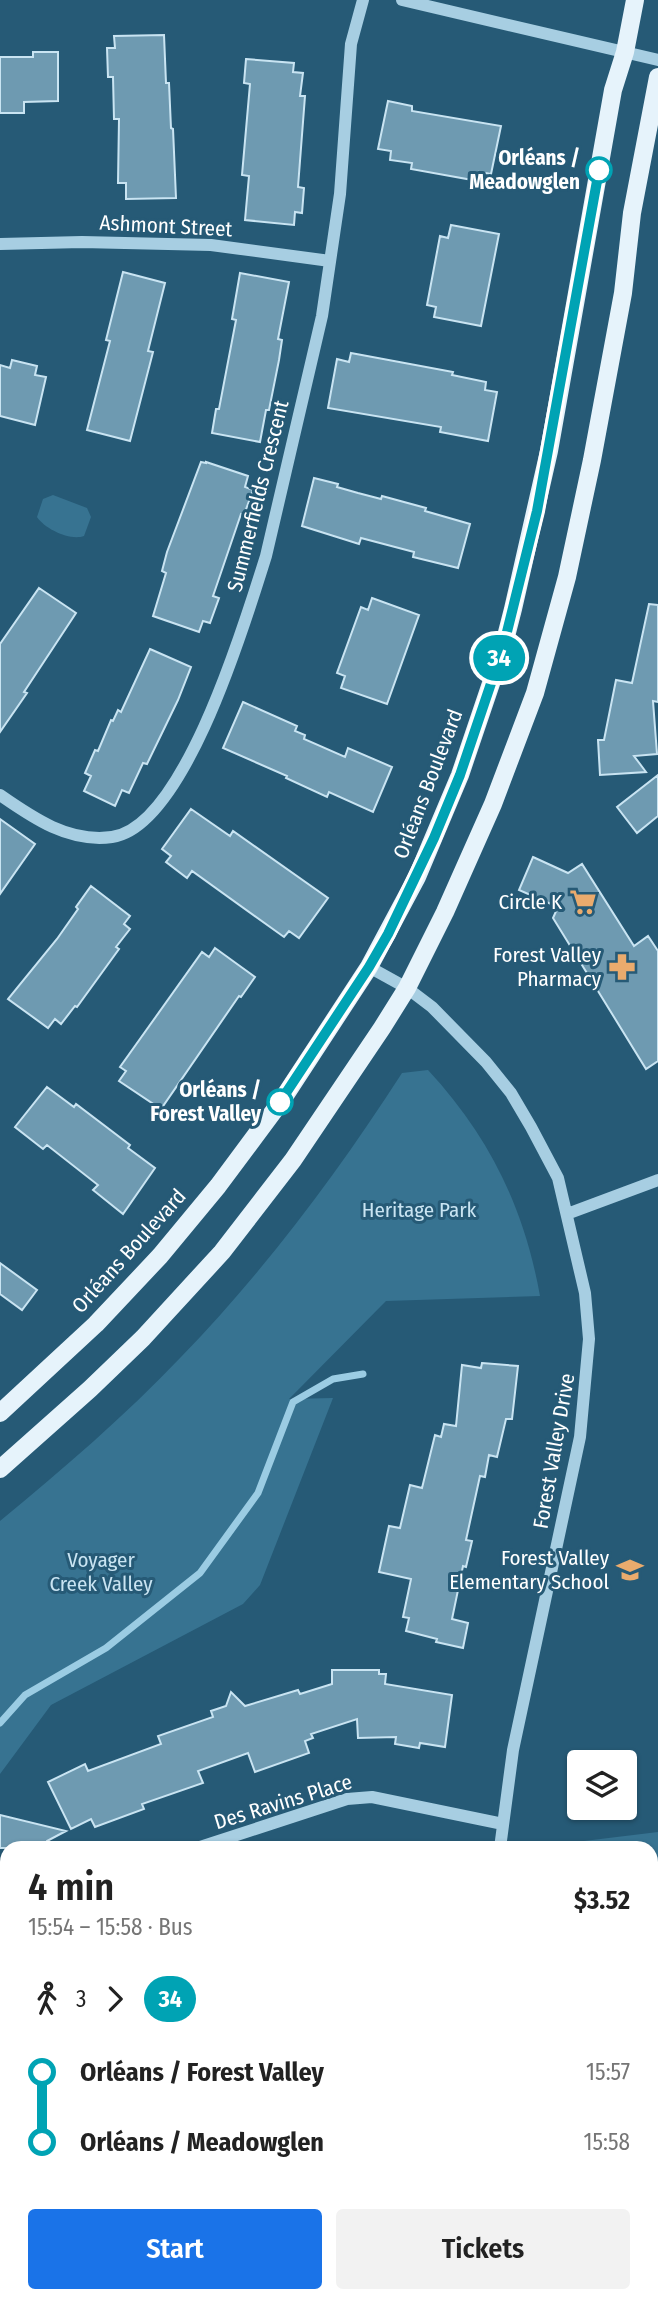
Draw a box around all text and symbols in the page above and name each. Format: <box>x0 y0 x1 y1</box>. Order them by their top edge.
place label: Orléans / Meadowglen <box>469 145 580 195</box>
marker: Orléans / Meadowglen <box>586 157 612 183</box>
street label: Ashmont Street <box>99 210 233 242</box>
street label: Summerfields Crescent <box>222 397 294 595</box>
line badge: 34 <box>468 635 530 681</box>
text: 34 <box>487 644 511 672</box>
street label: Orléans Boulevard <box>388 706 468 862</box>
supermarket icon: Circle K <box>568 887 598 917</box>
place label: Circle K <box>498 889 563 915</box>
place label: Forest Valley Pharmacy <box>493 942 602 992</box>
pharmacy icon: Forest Valley Pharmacy <box>607 952 637 982</box>
place label: Orléans / Forest Valley <box>150 1077 262 1127</box>
marker: Orléans / Forest Valley <box>267 1089 293 1115</box>
street label: Orléans Boulevard <box>66 1184 192 1318</box>
park label: Heritage Park <box>362 1197 477 1223</box>
street label: Forest Valley Drive <box>528 1371 580 1531</box>
place label: Forest Valley Elementary School <box>449 1545 610 1595</box>
park label: Voyager Creek Valley <box>49 1547 153 1597</box>
school or university icon: Forest Valley Elementary School <box>615 1555 645 1585</box>
map controls <box>567 1750 637 1820</box>
button: layers <box>567 1750 637 1820</box>
street label: Des Ravins Place <box>211 1769 355 1835</box>
text: 4 min <box>28 1864 114 1910</box>
text: $3.52 <box>574 1885 630 1916</box>
text: 15:54 – 15:58 · Bus <box>28 1913 193 1941</box>
icon: walk <box>28 1980 66 2018</box>
icon: forward <box>96 1980 134 2018</box>
text: 3 <box>76 1985 86 2013</box>
text: 34 <box>158 1985 182 2013</box>
text: Orléans / Forest Valley <box>80 2057 324 2088</box>
text: 15:57 <box>586 2058 630 2086</box>
text: Orléans / Meadowglen <box>80 2127 324 2158</box>
text: 15:58 <box>583 2128 630 2156</box>
button: Start <box>28 2209 322 2289</box>
button: Tickets <box>336 2209 630 2289</box>

